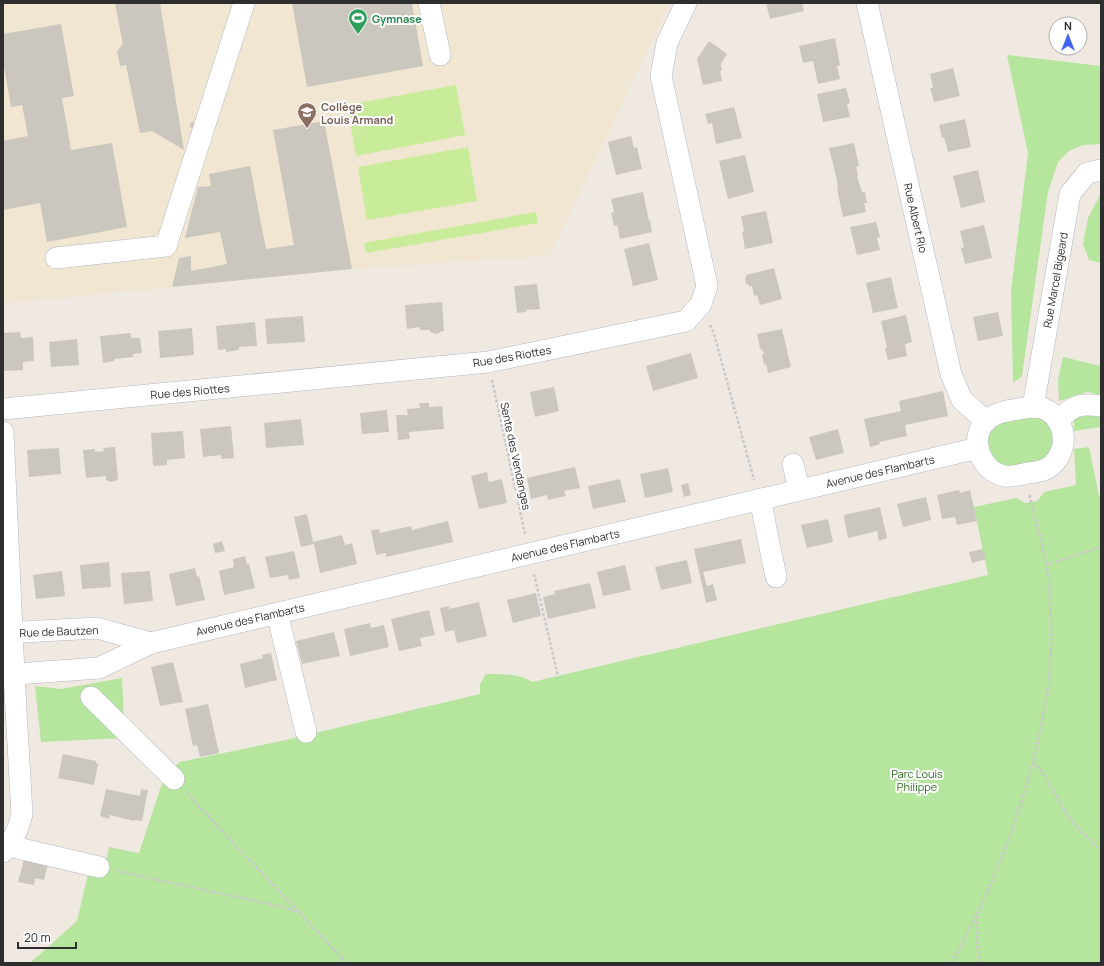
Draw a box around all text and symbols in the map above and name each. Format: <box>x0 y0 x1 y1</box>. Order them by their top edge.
sports icon: Gymnase <box>347 7 369 35</box>
place label: Gymnase <box>372 11 422 26</box>
north arrow <box>1048 16 1088 56</box>
text: N <box>1064 18 1072 33</box>
place label: Collège Louis Armand <box>321 99 394 127</box>
school or university icon: Collège Louis Armand <box>296 101 318 129</box>
street label: Rue Albert Rio <box>901 182 931 255</box>
street label: Rue Marcel Bigeard <box>1039 231 1071 329</box>
street label: Rue des Riottes <box>472 342 553 370</box>
street label: Rue des Riottes <box>150 380 230 402</box>
street label: Sente des Vendanges <box>497 401 535 512</box>
street label: Avenue des Flambarts <box>824 451 936 491</box>
street label: Avenue des Flambarts <box>509 525 621 565</box>
street label: Avenue des Flambarts <box>194 599 306 639</box>
street label: Rue de Bautzen <box>19 622 99 640</box>
park label: Parc Louis Philippe <box>891 766 943 794</box>
scale bar <box>18 924 76 950</box>
text: 20 m <box>24 929 51 946</box>

